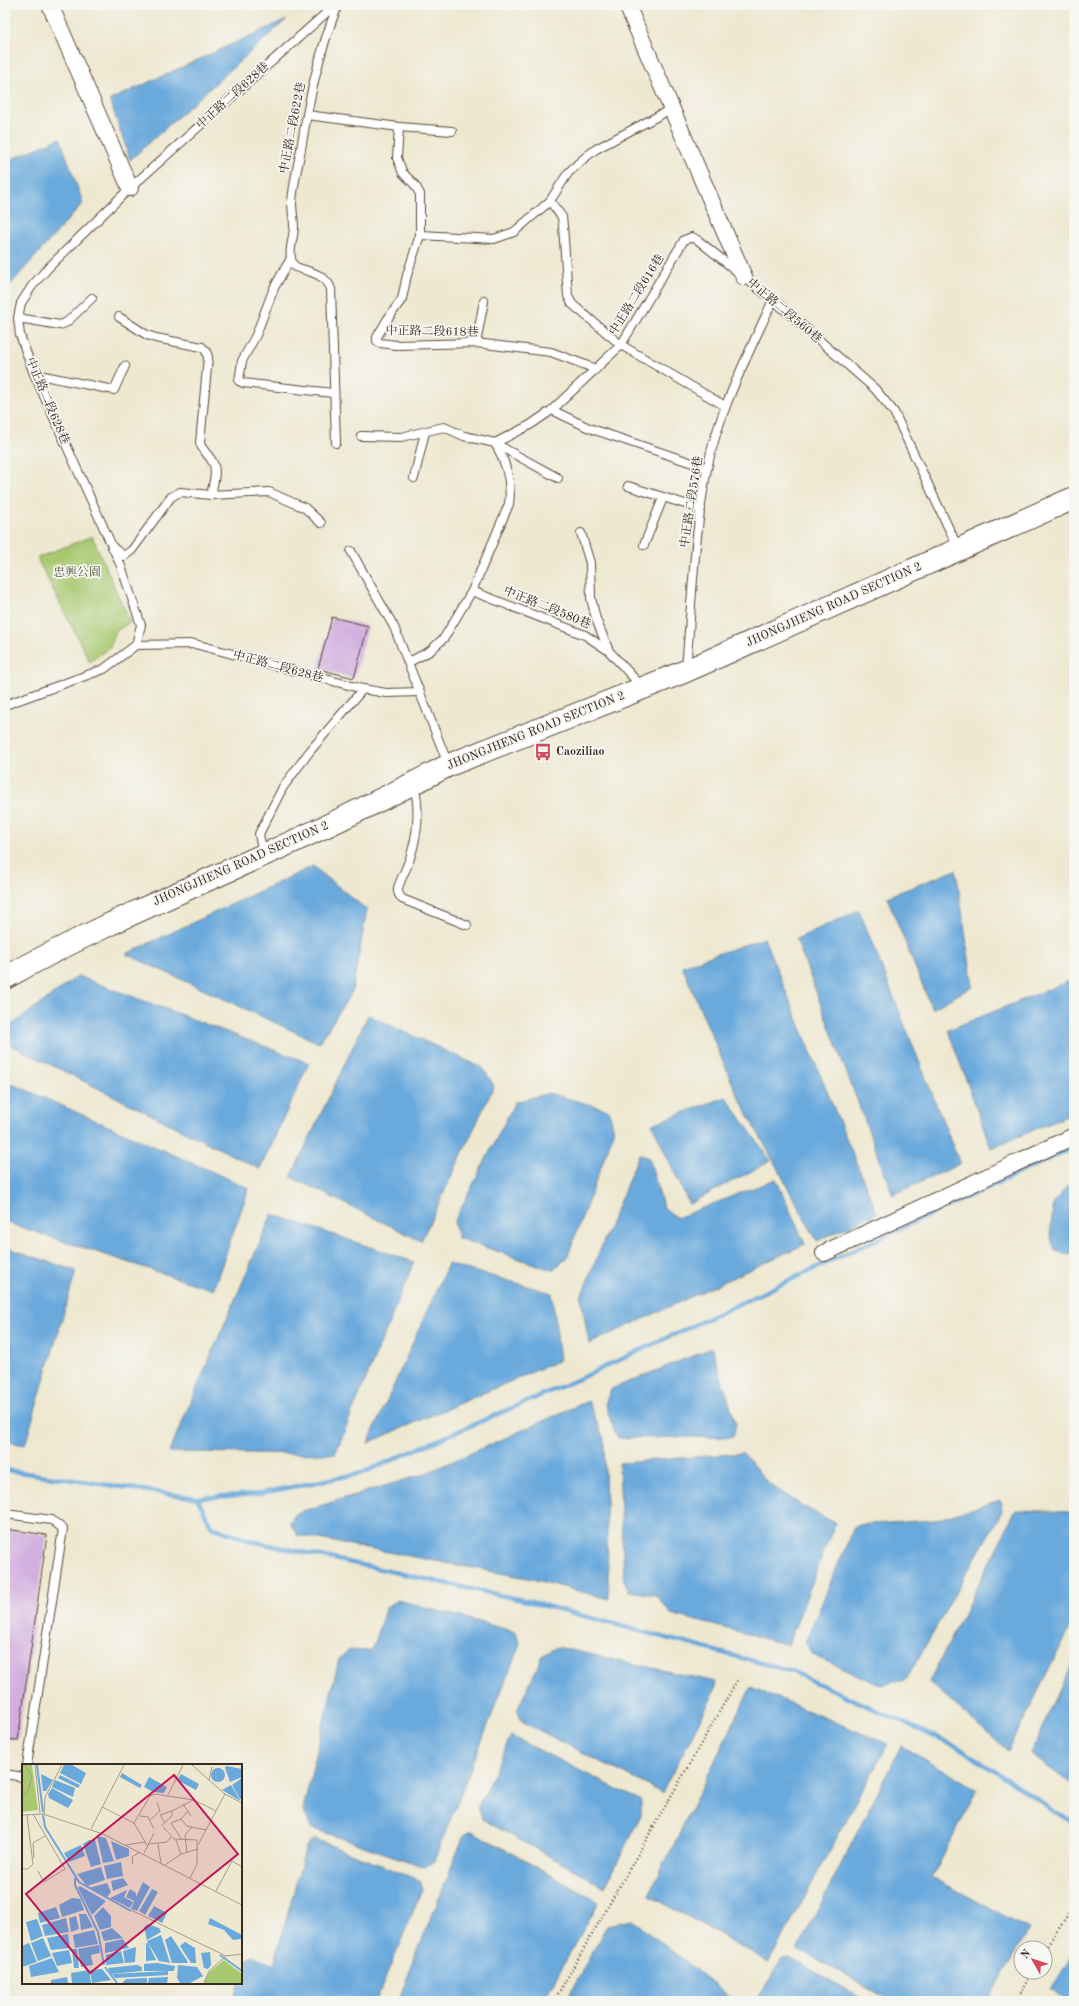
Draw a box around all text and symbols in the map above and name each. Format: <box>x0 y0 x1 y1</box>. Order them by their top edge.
street label: 中正路二段628巷 <box>193 59 272 132</box>
street label: 中正路二段622巷 <box>276 81 308 175</box>
street label: 中正路二段616巷 <box>606 251 667 338</box>
street label: 中正路二段560巷 <box>745 275 825 345</box>
street label: 中正路二段618巷 <box>385 323 479 339</box>
street label: 中正路二段628巷 <box>23 355 73 446</box>
street label: 中正路二段576巷 <box>677 455 705 549</box>
street label: JHONGJHENG ROAD SECTION 2 <box>744 561 924 649</box>
park label: 忠興公園 <box>53 565 101 579</box>
street label: 中正路二段580巷 <box>502 583 593 631</box>
street label: 中正路二段628巷 <box>232 647 325 685</box>
street label: JHONGJHENG ROAD SECTION 2 <box>445 690 627 772</box>
bus stop icon: Caoziliao <box>533 742 553 762</box>
place label: Caoziliao <box>556 746 605 758</box>
street label: JHONGJHENG ROAD SECTION 2 <box>151 820 331 908</box>
inset map <box>22 1764 242 1984</box>
north arrow <box>1013 1940 1053 1980</box>
text: N <box>1019 1947 1034 1961</box>

